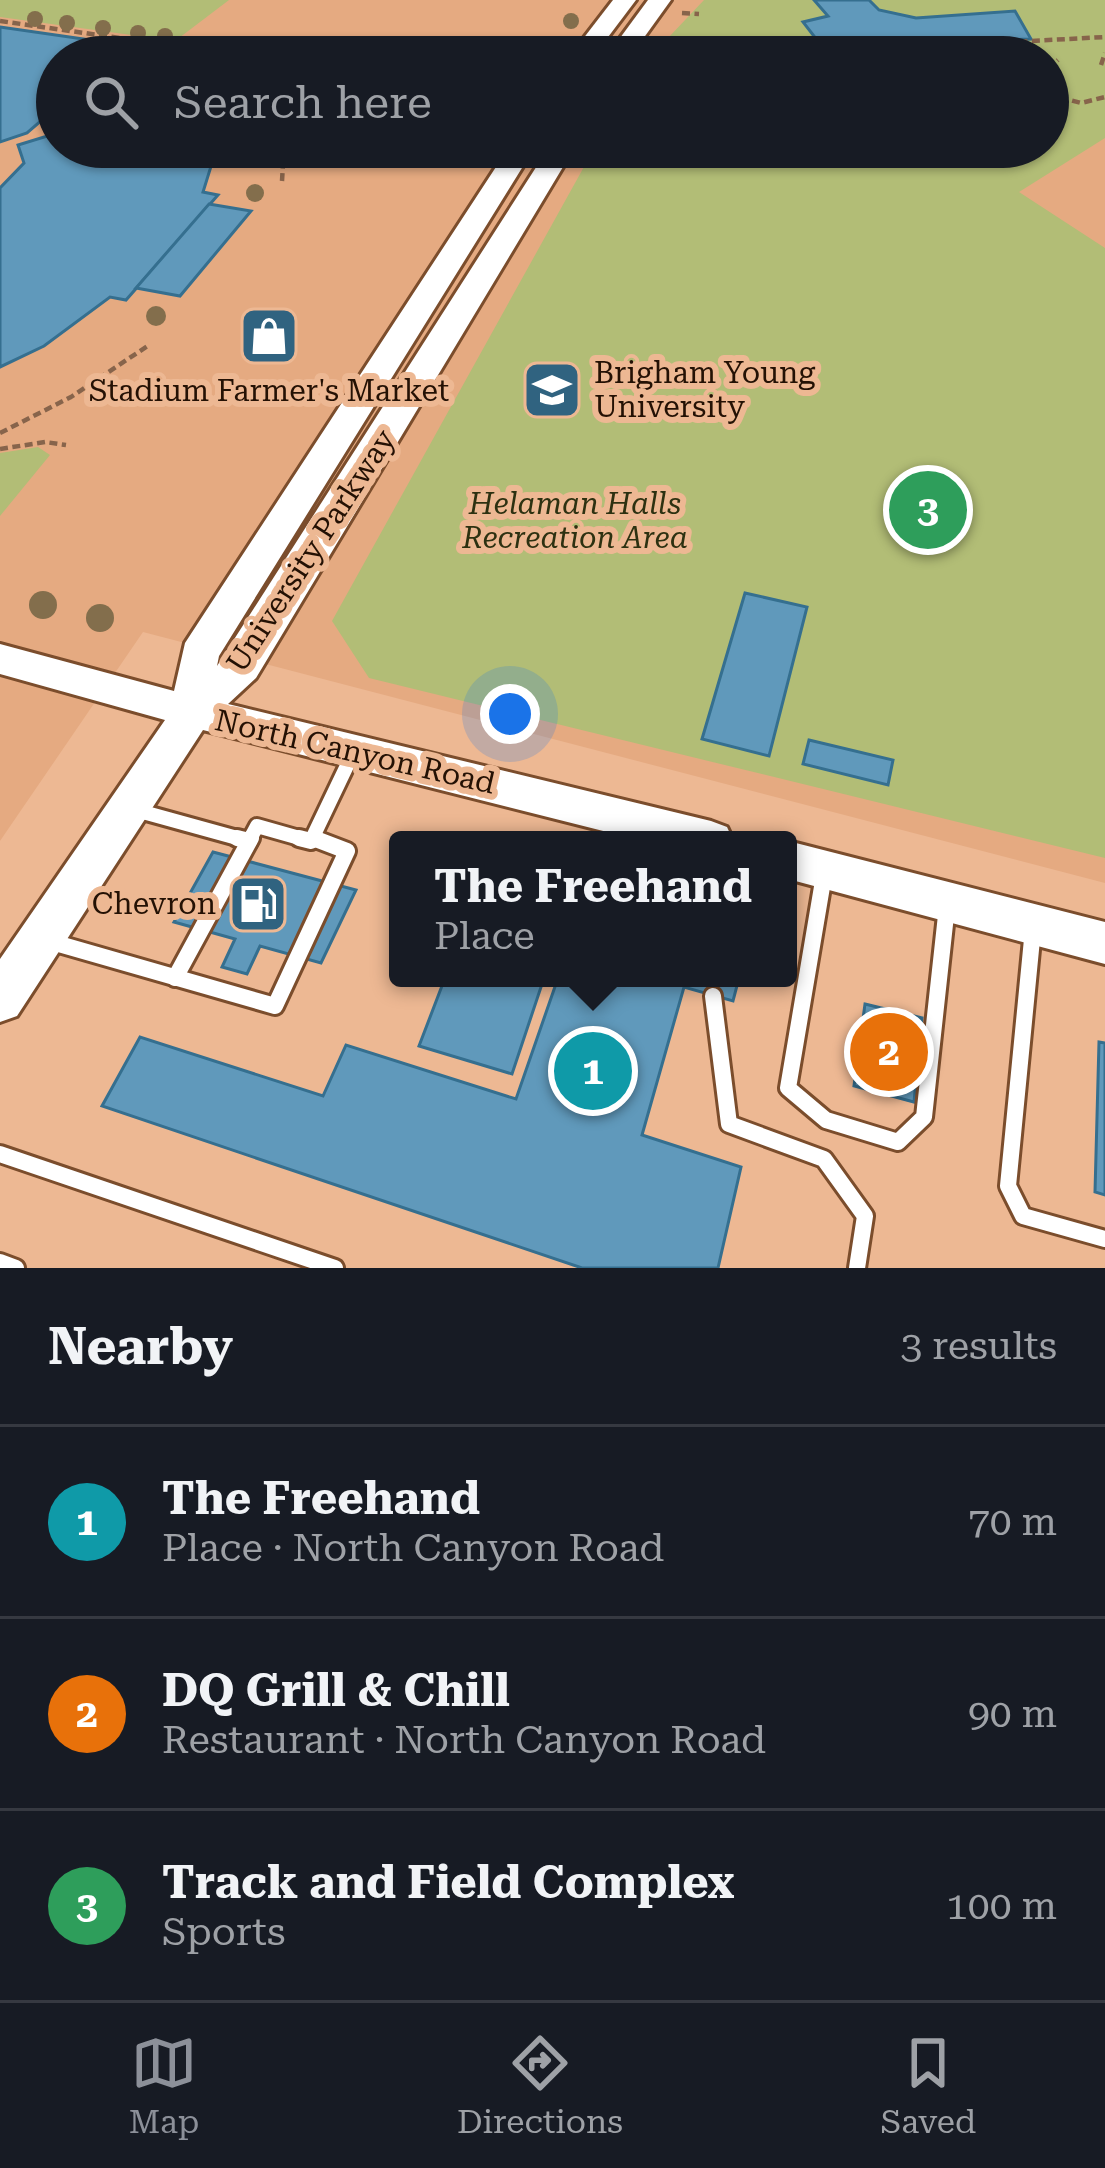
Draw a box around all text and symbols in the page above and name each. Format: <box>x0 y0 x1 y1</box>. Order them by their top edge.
search box <box>36 36 1069 168</box>
icon: search <box>78 69 144 135</box>
text: Search here <box>174 76 432 129</box>
shop icon: Stadium Farmer's Market <box>238 305 300 367</box>
place label: Brigham Young University <box>594 355 815 424</box>
school or university icon: Brigham Young University <box>521 359 583 421</box>
place label: Stadium Farmer's Market <box>89 373 449 408</box>
street label: University Parkway <box>219 423 402 679</box>
pin: 3 <box>889 465 967 555</box>
park label: Helaman Halls Recreation Area <box>461 486 688 555</box>
your location <box>480 684 540 744</box>
street label: North Canyon Road <box>212 702 498 801</box>
popup <box>389 831 797 987</box>
text: The Freehand <box>434 860 752 913</box>
fuel station icon: Chevron <box>227 873 289 935</box>
place label: Chevron <box>92 886 216 921</box>
text: Place <box>434 913 535 959</box>
pin: 2 <box>850 1007 928 1097</box>
pin: 1 <box>554 1026 632 1116</box>
text: Nearby <box>48 1317 233 1376</box>
text: 3 results <box>900 1323 1057 1369</box>
text: The Freehand <box>162 1472 480 1525</box>
text: 1 <box>76 1499 98 1545</box>
text: 70 m <box>968 1499 1057 1545</box>
text: Place · North Canyon Road <box>162 1525 664 1571</box>
text: DQ Grill & Chill <box>162 1664 510 1717</box>
text: 2 <box>76 1691 98 1737</box>
text: 90 m <box>968 1691 1057 1737</box>
text: Restaurant · North Canyon Road <box>162 1717 766 1763</box>
text: Track and Field Complex <box>162 1856 734 1909</box>
text: 3 <box>76 1883 98 1929</box>
text: 100 m <box>946 1883 1057 1929</box>
text: Sports <box>162 1909 285 1955</box>
tab: Map <box>129 2030 199 2141</box>
tab: Directions <box>457 2030 623 2141</box>
tab: Saved <box>881 2030 976 2141</box>

